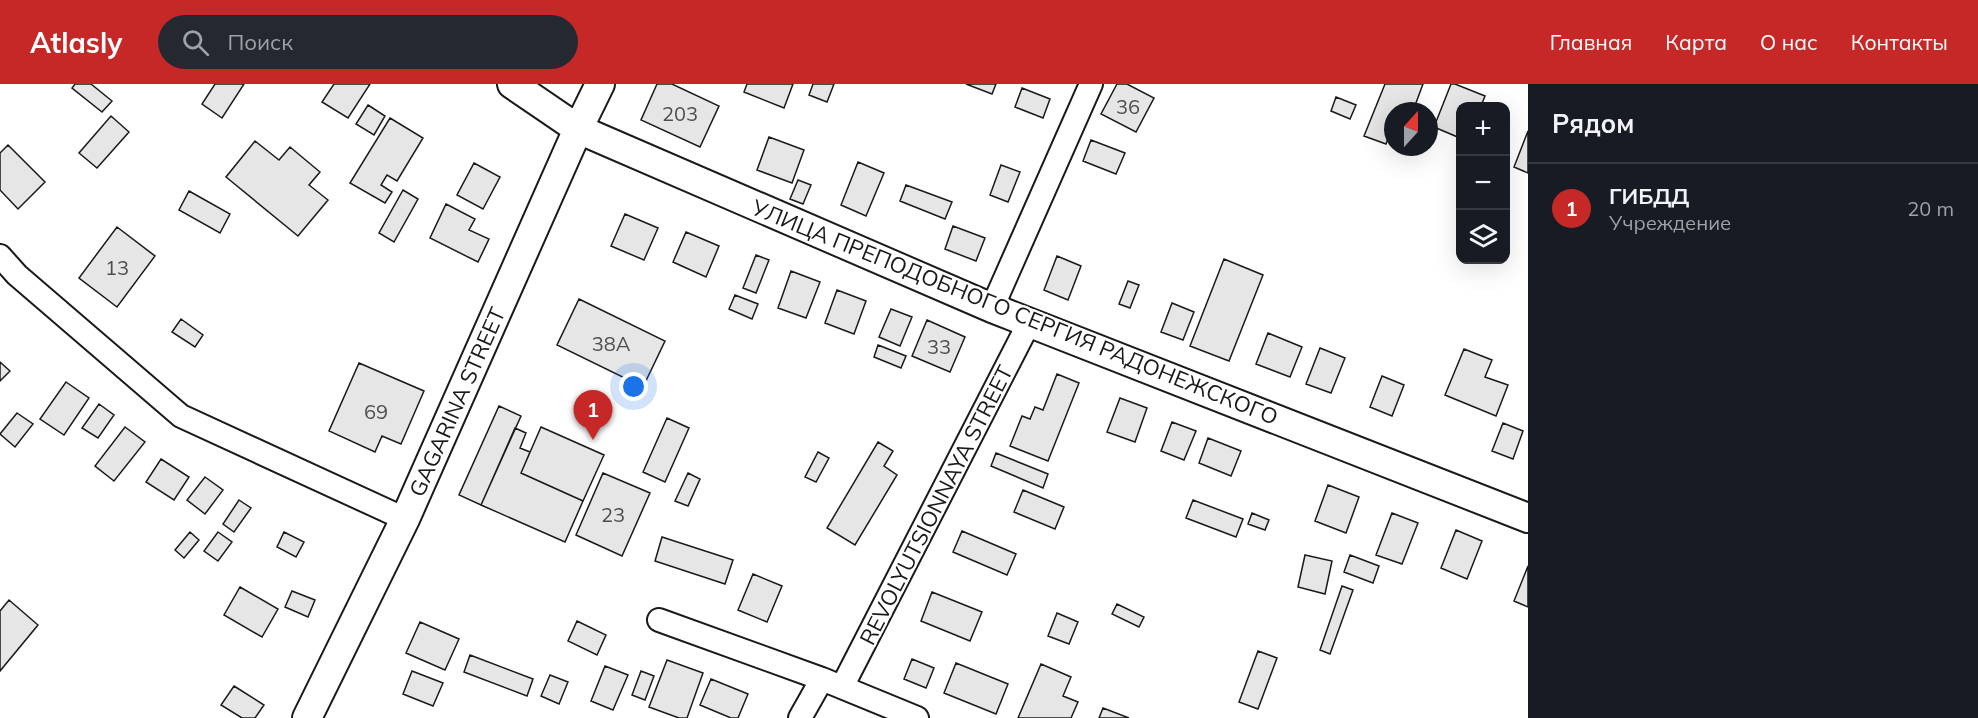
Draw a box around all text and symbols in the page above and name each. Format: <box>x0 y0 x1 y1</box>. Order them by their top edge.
search box <box>158 15 578 69</box>
text: Atlasly <box>30 25 122 60</box>
icon: search <box>179 26 212 59</box>
text: Поиск <box>227 28 293 56</box>
text: Главная <box>1550 29 1632 55</box>
text: Карта <box>1665 29 1727 55</box>
text: О нас <box>1760 29 1818 55</box>
text: Контакты <box>1851 29 1948 55</box>
house number: 36 <box>1116 94 1140 119</box>
house number: 203 <box>662 101 698 126</box>
north arrow <box>1384 102 1438 156</box>
map controls <box>1456 102 1510 264</box>
button: + <box>1456 102 1510 156</box>
text: Рядом <box>1552 107 1635 140</box>
button: − <box>1456 156 1510 210</box>
text: ГИБДД <box>1609 182 1689 210</box>
street label: УЛИЦА ПРЕПОДОБНОГО СЕРГИЯ РАДОНЕЖСКОГО <box>747 193 1282 431</box>
text: 1 <box>1566 196 1578 221</box>
text: 20 m <box>1907 196 1954 221</box>
button: layers <box>1456 210 1510 264</box>
text: Учреждение <box>1609 210 1731 235</box>
house number: 13 <box>105 255 129 280</box>
street label: GAGARINA STREET <box>403 303 511 501</box>
house number: 38А <box>592 331 631 356</box>
house number: 33 <box>927 334 951 359</box>
street label: REVOLYUTSIONNAYA STREET <box>853 360 1019 650</box>
your location <box>619 372 648 401</box>
pin: 1 <box>574 390 612 440</box>
house number: 69 <box>364 399 388 424</box>
house number: 23 <box>601 502 625 527</box>

